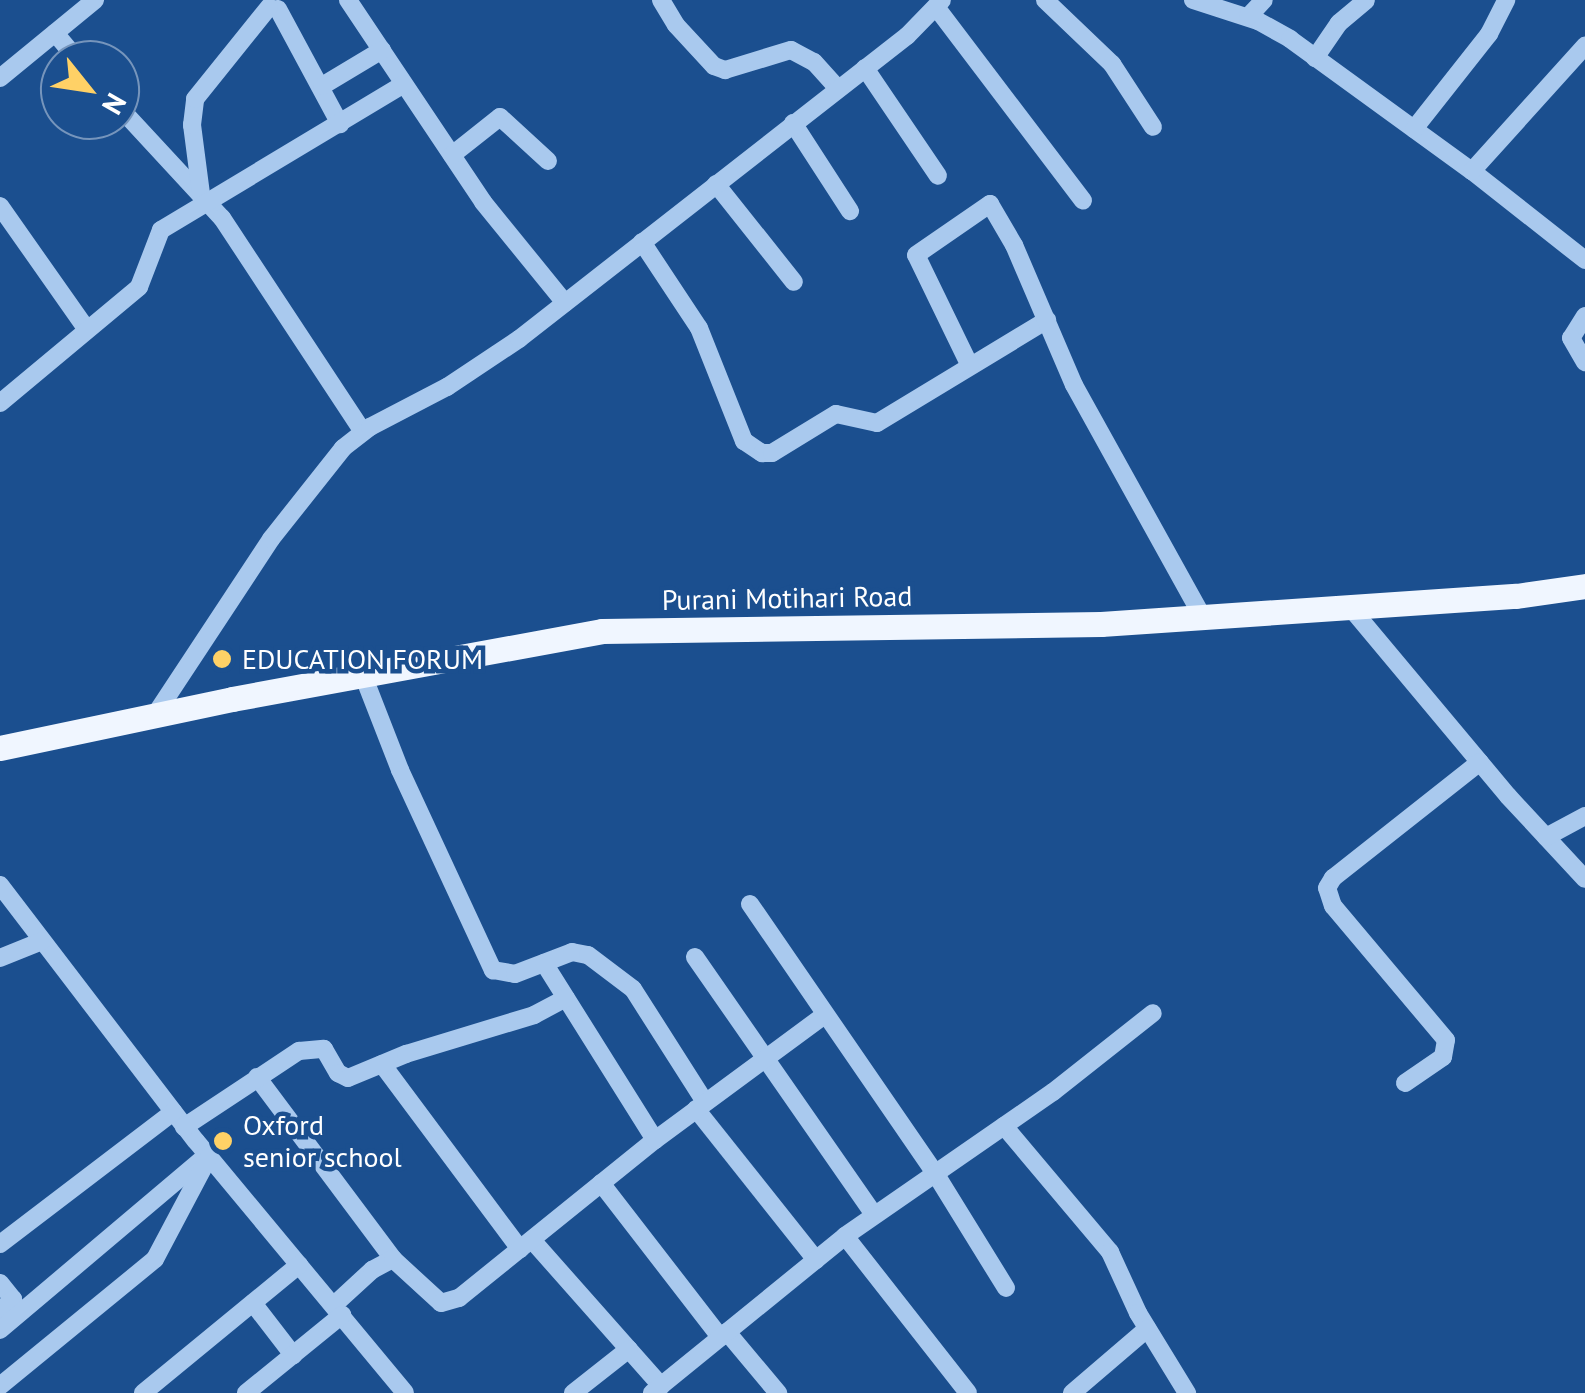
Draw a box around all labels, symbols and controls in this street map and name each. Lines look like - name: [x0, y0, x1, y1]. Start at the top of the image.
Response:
- north arrow: [40, 40, 140, 140]
- text: N: [94, 87, 135, 121]
- street label: Purani Motihari Road: [661, 579, 913, 617]
- place label: EDUCATION FORUM: [242, 642, 483, 676]
- marker: EDUCATION FORUM: [211, 648, 233, 670]
- place label: Oxford senior school: [243, 1108, 402, 1174]
- marker: Oxford senior school: [212, 1130, 234, 1152]

